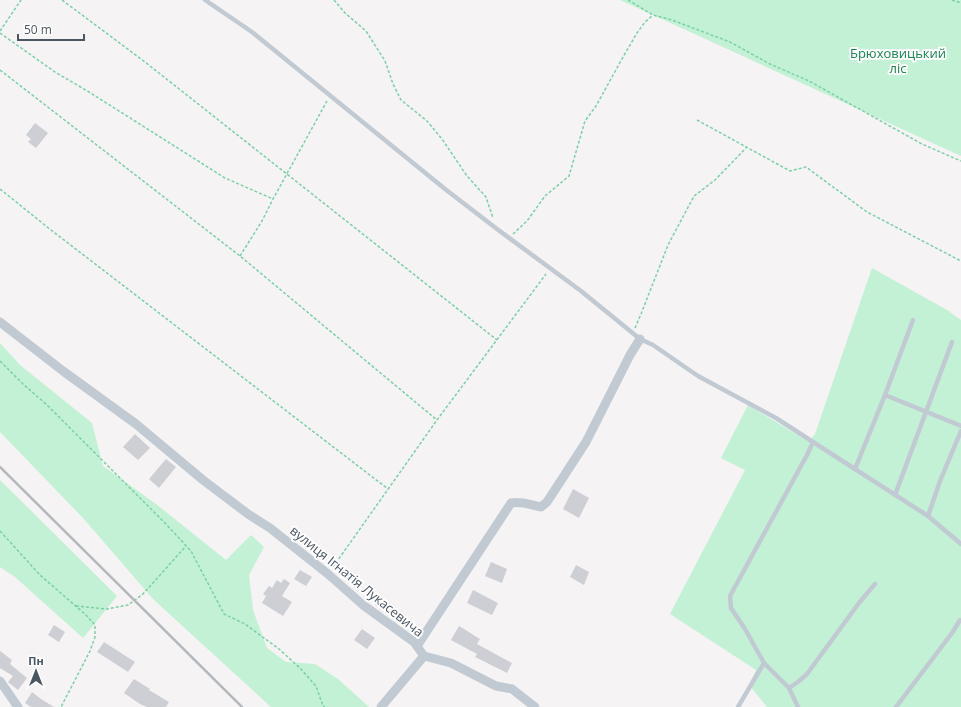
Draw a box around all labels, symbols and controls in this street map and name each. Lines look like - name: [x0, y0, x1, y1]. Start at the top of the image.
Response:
- scale bar: [18, 16, 84, 42]
- text: 50 m: [24, 21, 52, 38]
- park label: Брюховицький ліс: [850, 44, 946, 77]
- street label: вулиця Ігнатія Лукасевича: [286, 521, 428, 641]
- north arrow: [16, 651, 56, 691]
- text: Пн: [28, 653, 44, 668]

